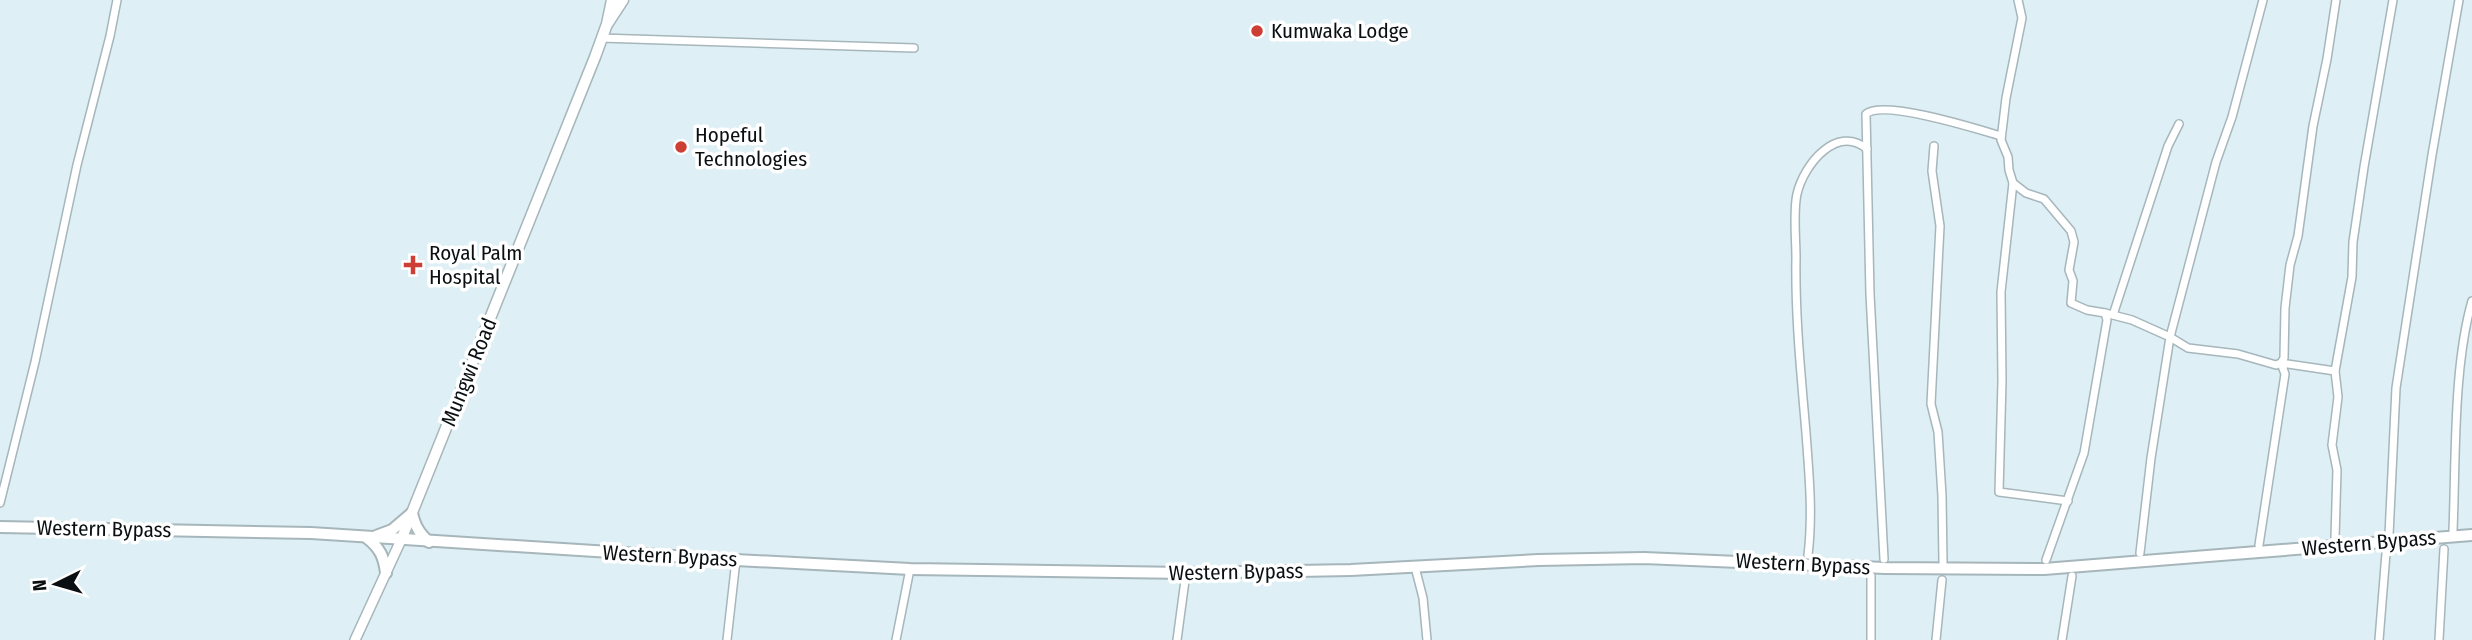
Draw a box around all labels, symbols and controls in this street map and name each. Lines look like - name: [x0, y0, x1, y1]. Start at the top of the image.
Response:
- place label: Kumwaka Lodge: [1271, 18, 1409, 44]
- marker: Kumwaka Lodge: [1249, 23, 1265, 39]
- place label: Hopeful Technologies: [695, 122, 807, 172]
- marker: Hopeful Technologies: [673, 139, 689, 155]
- place label: Royal Palm Hospital: [429, 240, 522, 290]
- marker: Royal Palm Hospital: [403, 255, 423, 275]
- street label: Mungwi Road: [436, 314, 502, 430]
- street label: Western Bypass: [36, 515, 172, 543]
- street label: Western Bypass: [2301, 524, 2437, 562]
- street label: Western Bypass: [602, 539, 738, 573]
- street label: Western Bypass: [1735, 547, 1871, 581]
- north arrow: [21, 549, 91, 619]
- street label: Western Bypass: [1168, 558, 1304, 586]
- text: N: [28, 579, 52, 592]

